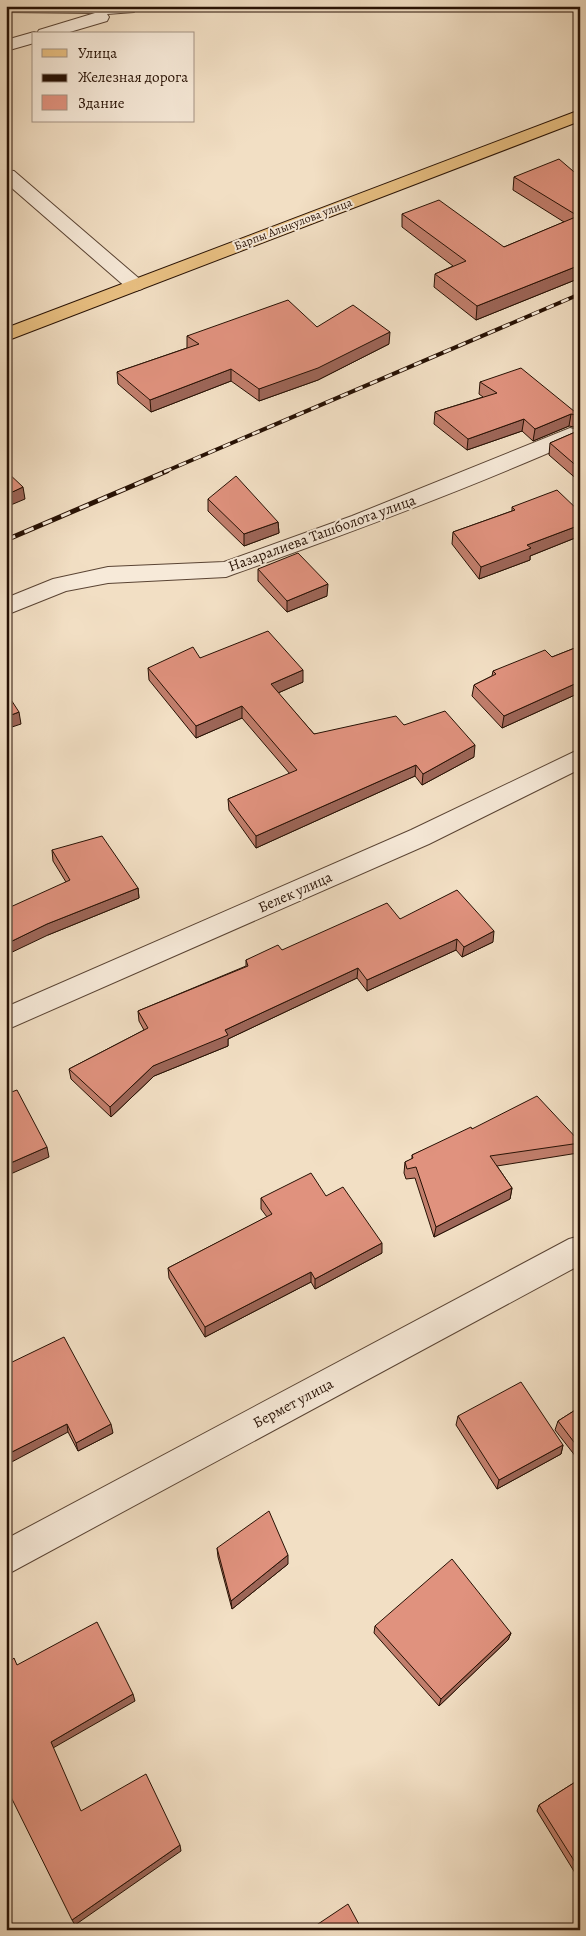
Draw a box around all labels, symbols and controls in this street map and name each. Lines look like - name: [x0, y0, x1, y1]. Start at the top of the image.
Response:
- legend: [32, 32, 195, 122]
- text: Улица: [78, 43, 117, 63]
- text: Железная дорога: [78, 67, 188, 87]
- text: Здание: [78, 93, 125, 113]
- street label: Барпы Алыкулова улица: [232, 194, 355, 254]
- street label: Назаралиева Ташболота улица: [225, 490, 419, 576]
- street label: Белек улица: [255, 867, 335, 917]
- street label: Бермет улица: [249, 1373, 337, 1433]

